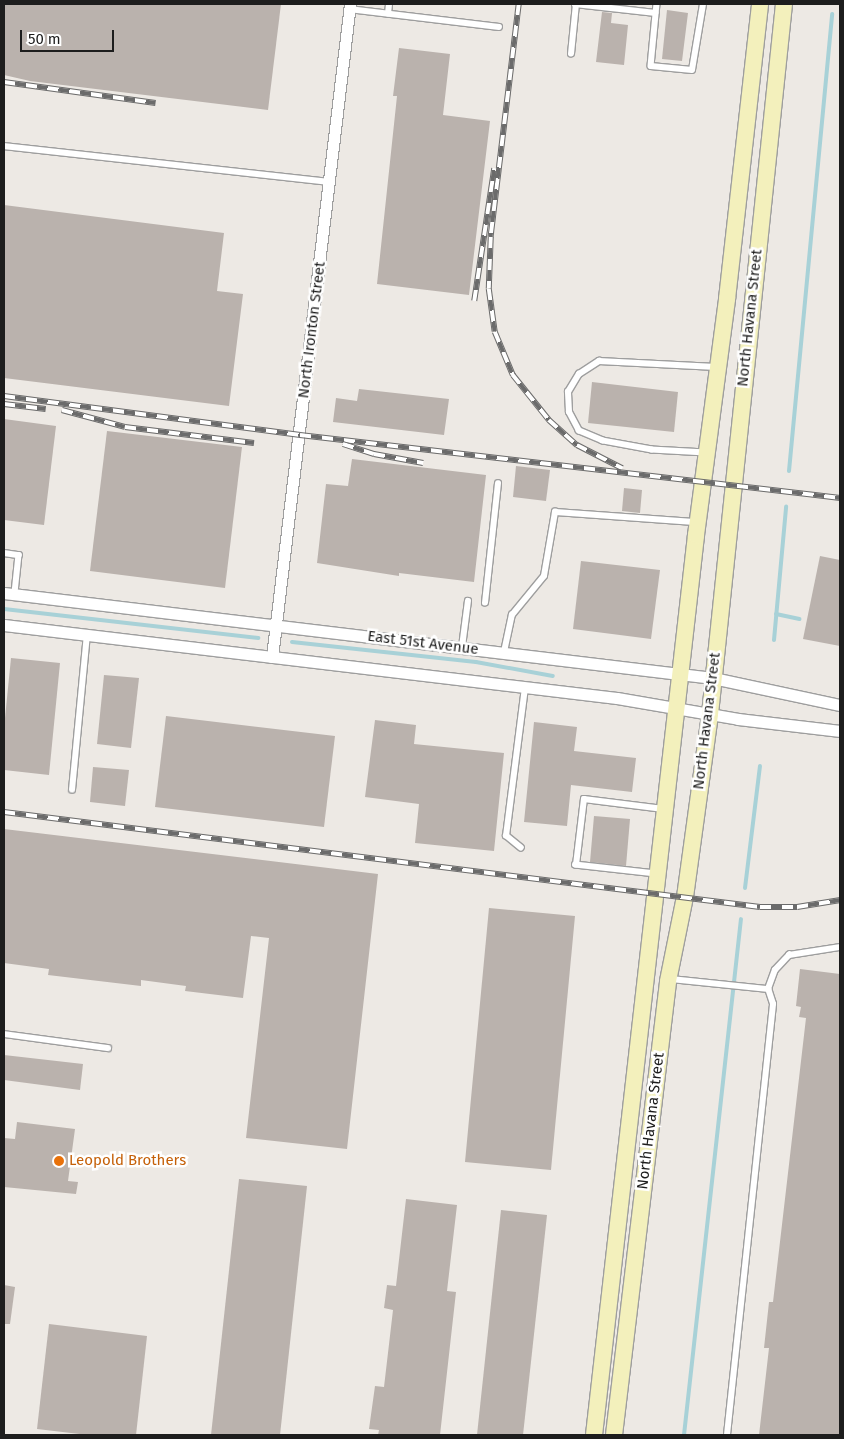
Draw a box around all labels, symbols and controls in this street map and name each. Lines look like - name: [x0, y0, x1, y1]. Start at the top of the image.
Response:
- scale bar: [22, 20, 116, 52]
- text: 50 m: [28, 30, 61, 48]
- street label: North Havana Street: [734, 248, 766, 388]
- street label: North Ironton Street: [295, 261, 329, 399]
- street label: East 51st Avenue: [366, 627, 480, 659]
- street label: North Havana Street: [690, 651, 724, 791]
- street label: North Havana Street: [634, 1051, 668, 1191]
- place label: Leopold Brothers: [69, 1152, 186, 1170]
- marker: Leopold Brothers: [53, 1155, 65, 1167]

